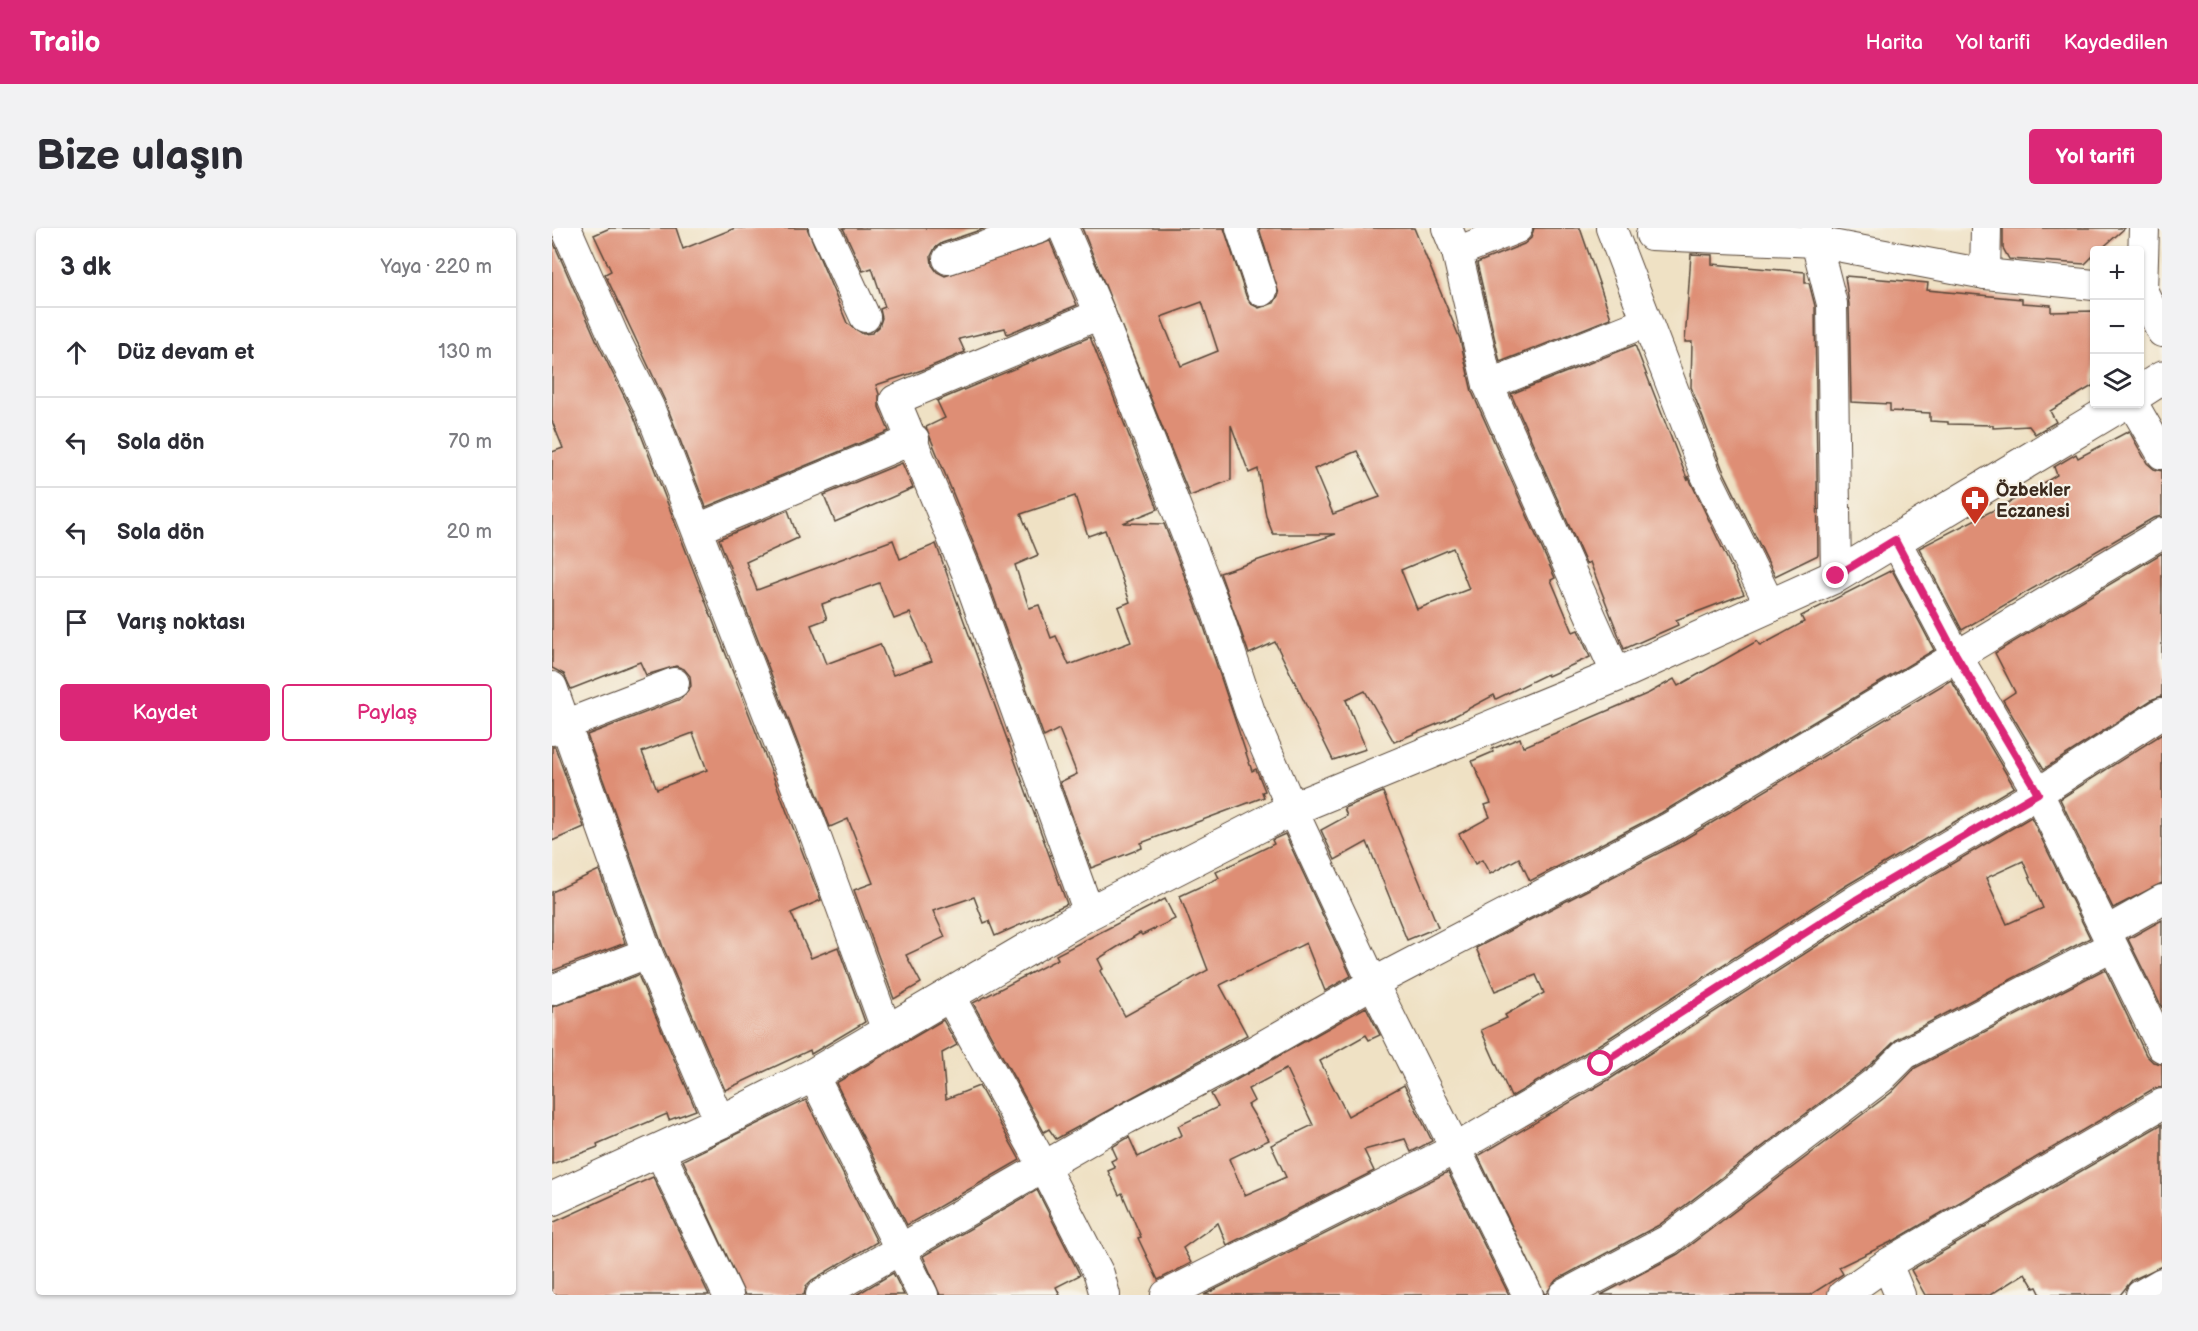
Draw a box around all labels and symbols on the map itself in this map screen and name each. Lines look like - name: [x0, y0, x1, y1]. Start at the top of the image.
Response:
- place label: Özbekler Eczanesi: [1996, 479, 2071, 522]
- pharmacy icon: Özbekler Eczanesi: [1959, 484, 1991, 526]
- route end: [1822, 562, 1848, 588]
- route start: [1587, 1050, 1613, 1076]

